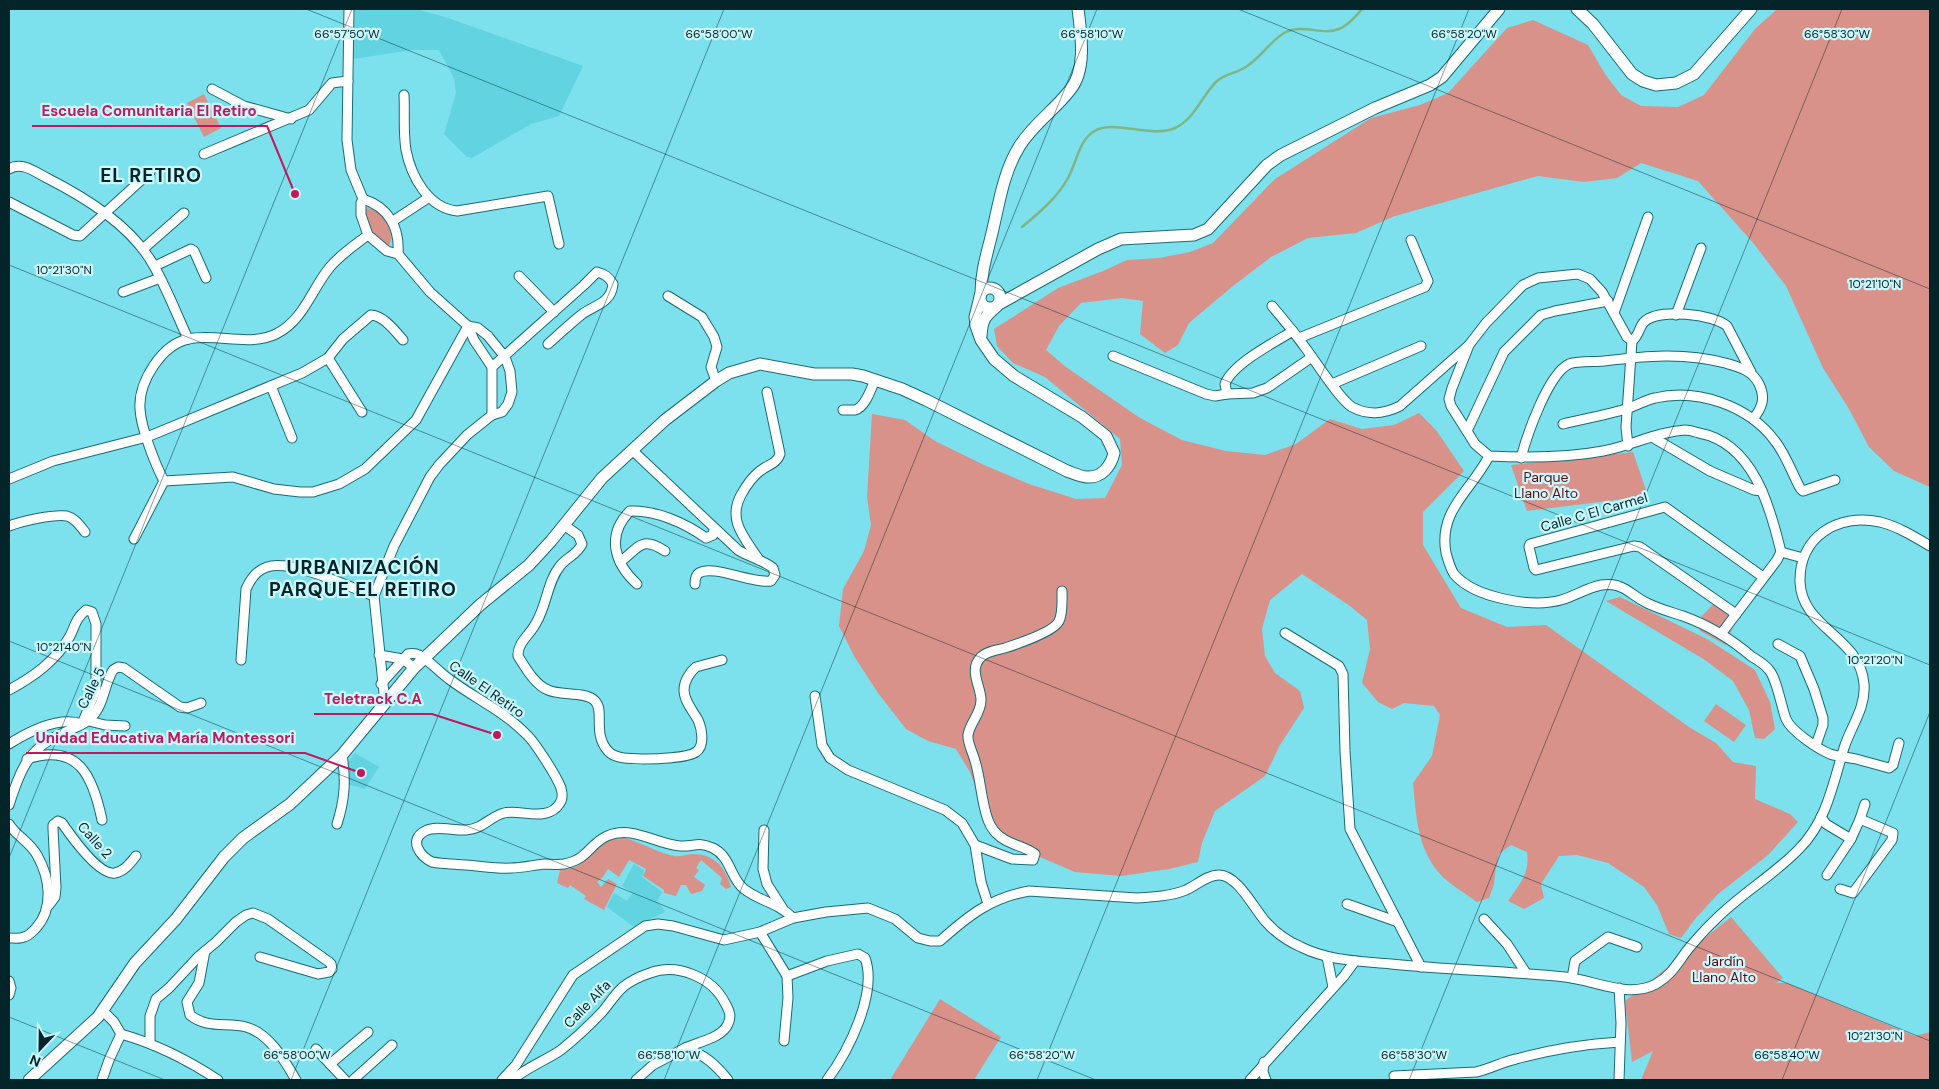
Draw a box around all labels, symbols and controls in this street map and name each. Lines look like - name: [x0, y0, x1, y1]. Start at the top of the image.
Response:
- text: 66°57'50"W: [314, 26, 380, 42]
- text: 66°58'00"W: [685, 26, 753, 42]
- text: 66°58'10"W: [1061, 26, 1124, 42]
- text: 66°58'20"W: [1431, 26, 1497, 42]
- text: 66°58'30"W: [1804, 26, 1870, 42]
- callout: Escuela Comunitaria El Retiro: [32, 96, 267, 126]
- text: Escuela Comunitaria El Retiro: [41, 101, 257, 121]
- district label: EL RETIRO: [100, 163, 202, 188]
- text: 10°21'30"N: [36, 262, 92, 278]
- text: 10°21'10"N: [1849, 276, 1901, 292]
- park label: Parque Llano Alto: [1514, 468, 1578, 502]
- street label: Calle C El Carmel: [1538, 488, 1650, 536]
- district label: URBANIZACIÓN PARQUE EL RETIRO: [269, 555, 457, 602]
- text: 10°21'40"N: [36, 639, 92, 655]
- text: 10°21'20"N: [1847, 652, 1903, 668]
- street label: Calle El Retiro: [446, 656, 528, 722]
- street label: Calle 5: [73, 664, 109, 712]
- callout: Teletrack C.A: [314, 684, 432, 714]
- text: Teletrack C.A: [324, 689, 422, 709]
- callout: Unidad Educativa María Montessori: [26, 723, 305, 753]
- text: Unidad Educativa María Montessori: [35, 728, 295, 748]
- street label: Calle 2: [74, 818, 116, 862]
- park label: Jardín Llano Alto: [1692, 952, 1756, 986]
- street label: Calle Alfa: [560, 976, 614, 1032]
- north arrow: [15, 1024, 65, 1074]
- text: 10°21'30"N: [1847, 1028, 1903, 1044]
- text: 66°58'00"W: [263, 1047, 331, 1063]
- text: 66°58'10"W: [638, 1047, 701, 1063]
- text: 66°58'20"W: [1009, 1047, 1075, 1063]
- text: 66°58'30"W: [1381, 1047, 1447, 1063]
- text: 66°58'40"W: [1754, 1047, 1820, 1063]
- text: N: [27, 1051, 43, 1071]

